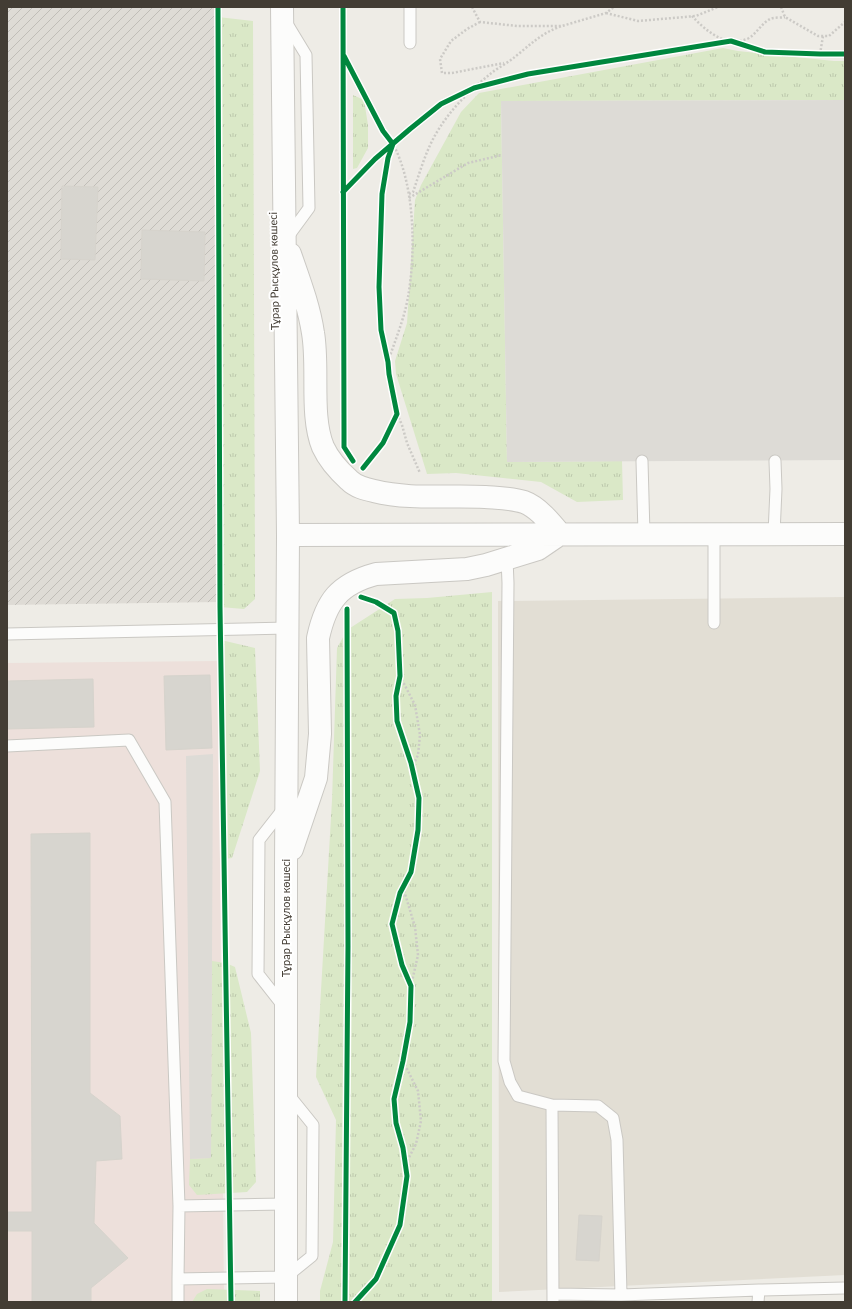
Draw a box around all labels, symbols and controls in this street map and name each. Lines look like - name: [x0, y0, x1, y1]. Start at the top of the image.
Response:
- street label: Тұрар Рысқұлов көшесі: [266, 211, 281, 330]
- street label: Тұрар Рысқұлов көшесі: [279, 858, 292, 977]

